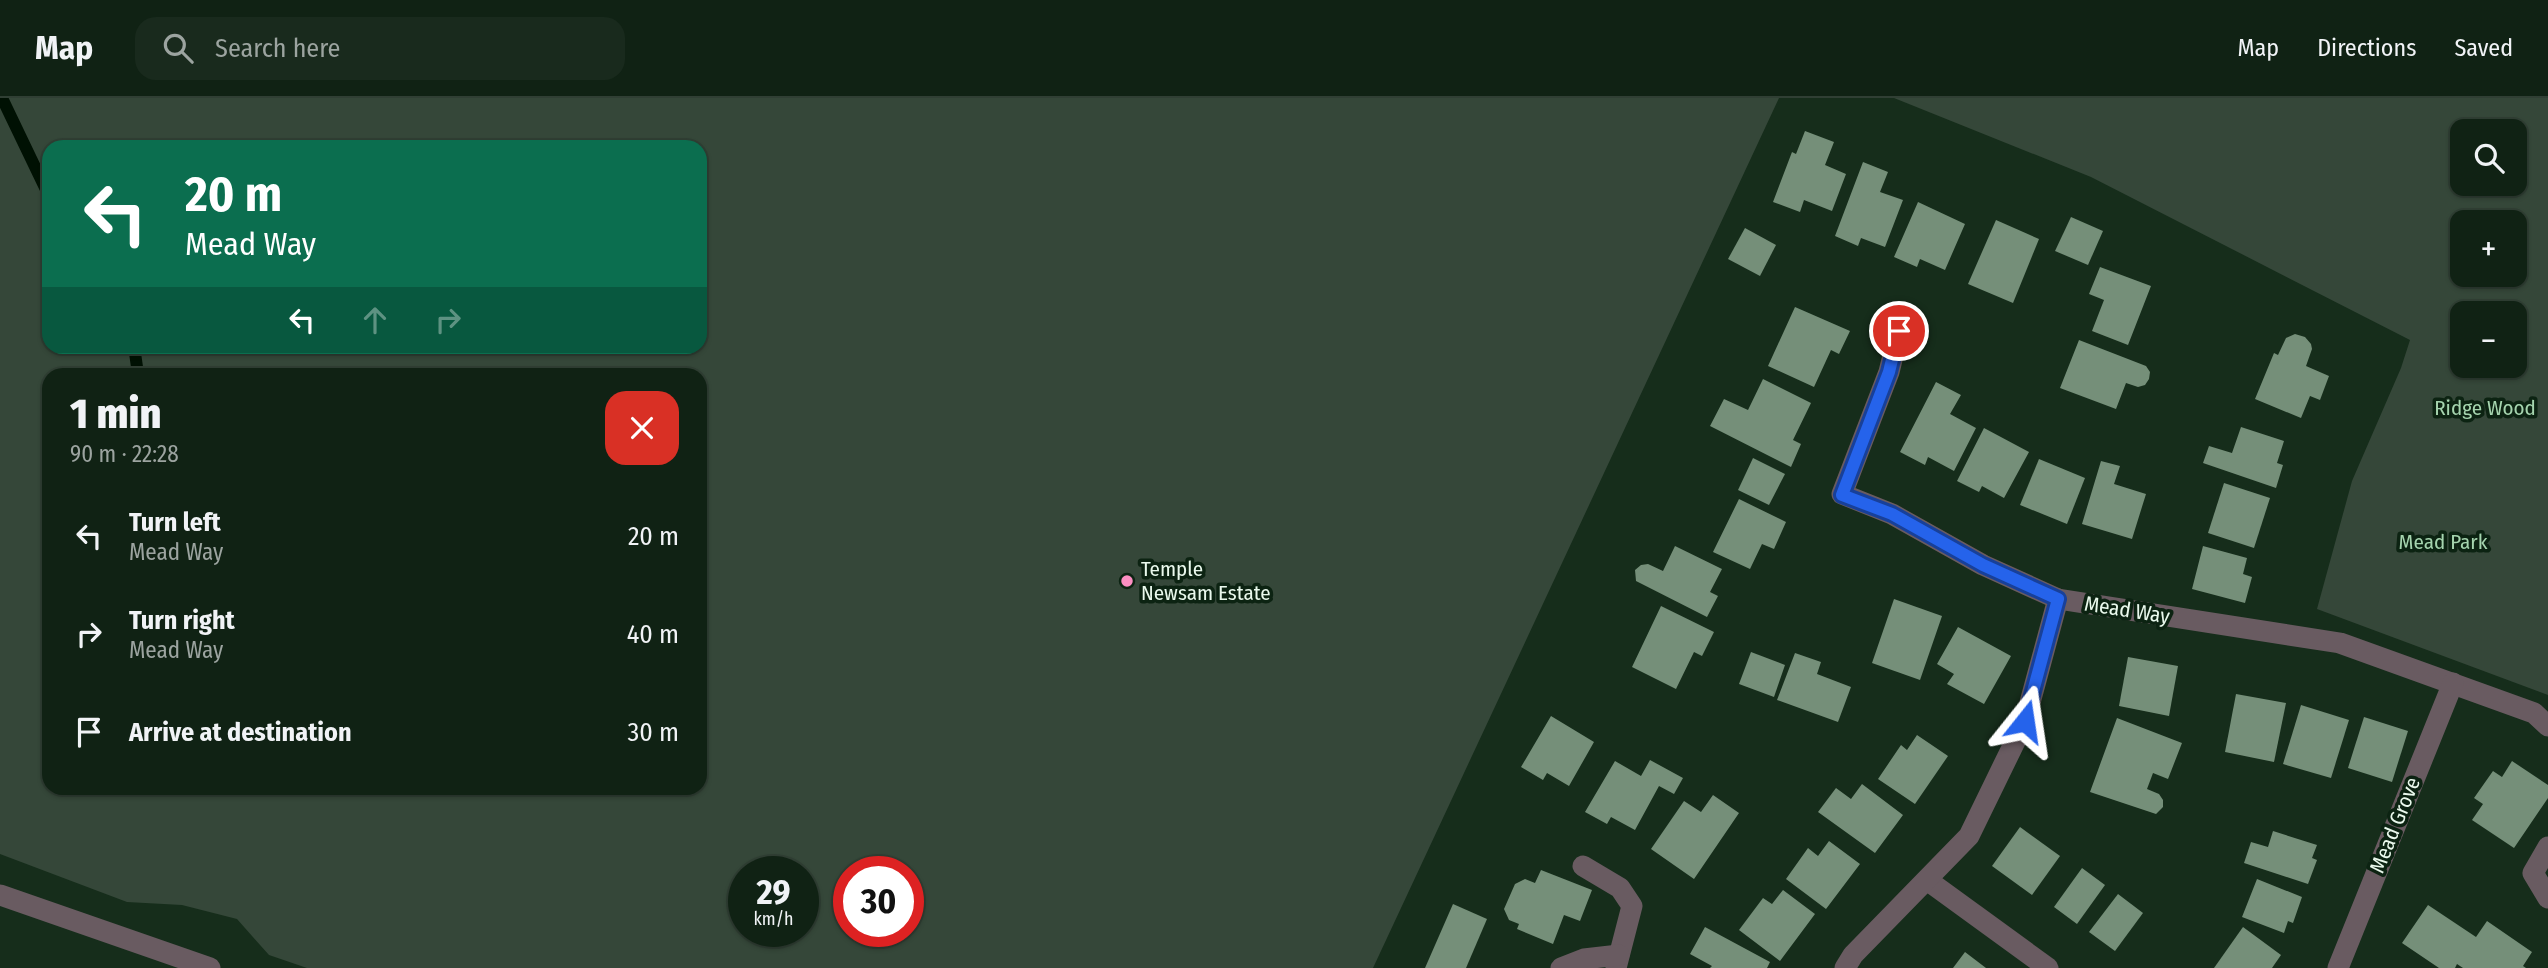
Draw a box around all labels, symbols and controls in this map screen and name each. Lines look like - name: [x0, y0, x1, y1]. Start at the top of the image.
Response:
- search box: [135, 17, 625, 80]
- text: Map: [35, 28, 93, 68]
- icon: search: [159, 29, 197, 67]
- text: Search here: [215, 33, 340, 64]
- text: Map: [2238, 34, 2279, 62]
- text: Directions: [2317, 34, 2416, 62]
- text: Saved: [2454, 34, 2513, 62]
- map controls: [2450, 119, 2527, 378]
- button: search: [2450, 119, 2527, 196]
- text: 20 m: [185, 165, 282, 224]
- icon: left: [70, 168, 161, 259]
- button: +: [2450, 210, 2527, 287]
- text: Mead Way: [185, 225, 316, 263]
- icon: left: [283, 301, 321, 339]
- icon: ahead: [356, 301, 394, 339]
- icon: right: [429, 301, 467, 339]
- pin: [1869, 301, 1929, 361]
- button: −: [2450, 301, 2527, 378]
- icon: arrive: [1880, 312, 1918, 350]
- text: 1 min: [70, 389, 161, 439]
- button: close: [605, 391, 679, 465]
- park label: Ridge Wood: [2434, 395, 2536, 421]
- text: 90 m · 22:28: [70, 440, 179, 468]
- text: Turn left: [129, 507, 221, 538]
- icon: left: [70, 517, 108, 555]
- text: 20 m: [628, 521, 679, 552]
- park label: Mead Park: [2399, 529, 2488, 555]
- text: Mead Way: [129, 538, 223, 566]
- place label: Temple Newsam Estate: [1141, 556, 1271, 606]
- marker: Temple Newsam Estate: [1119, 573, 1135, 589]
- street label: Mead Way: [2082, 590, 2172, 630]
- text: Turn right: [129, 605, 235, 636]
- icon: right: [70, 615, 108, 653]
- text: 40 m: [627, 619, 679, 650]
- text: Mead Way: [129, 636, 223, 664]
- position arrow: [1988, 684, 2062, 758]
- icon: arrive: [70, 713, 108, 751]
- text: Arrive at destination: [129, 717, 352, 748]
- text: 30 m: [628, 717, 679, 748]
- street label: Mead Grove: [2364, 773, 2426, 877]
- speed limit sign: 30: [833, 856, 924, 947]
- text: 29: [756, 871, 791, 913]
- text: km/h: [753, 908, 794, 930]

